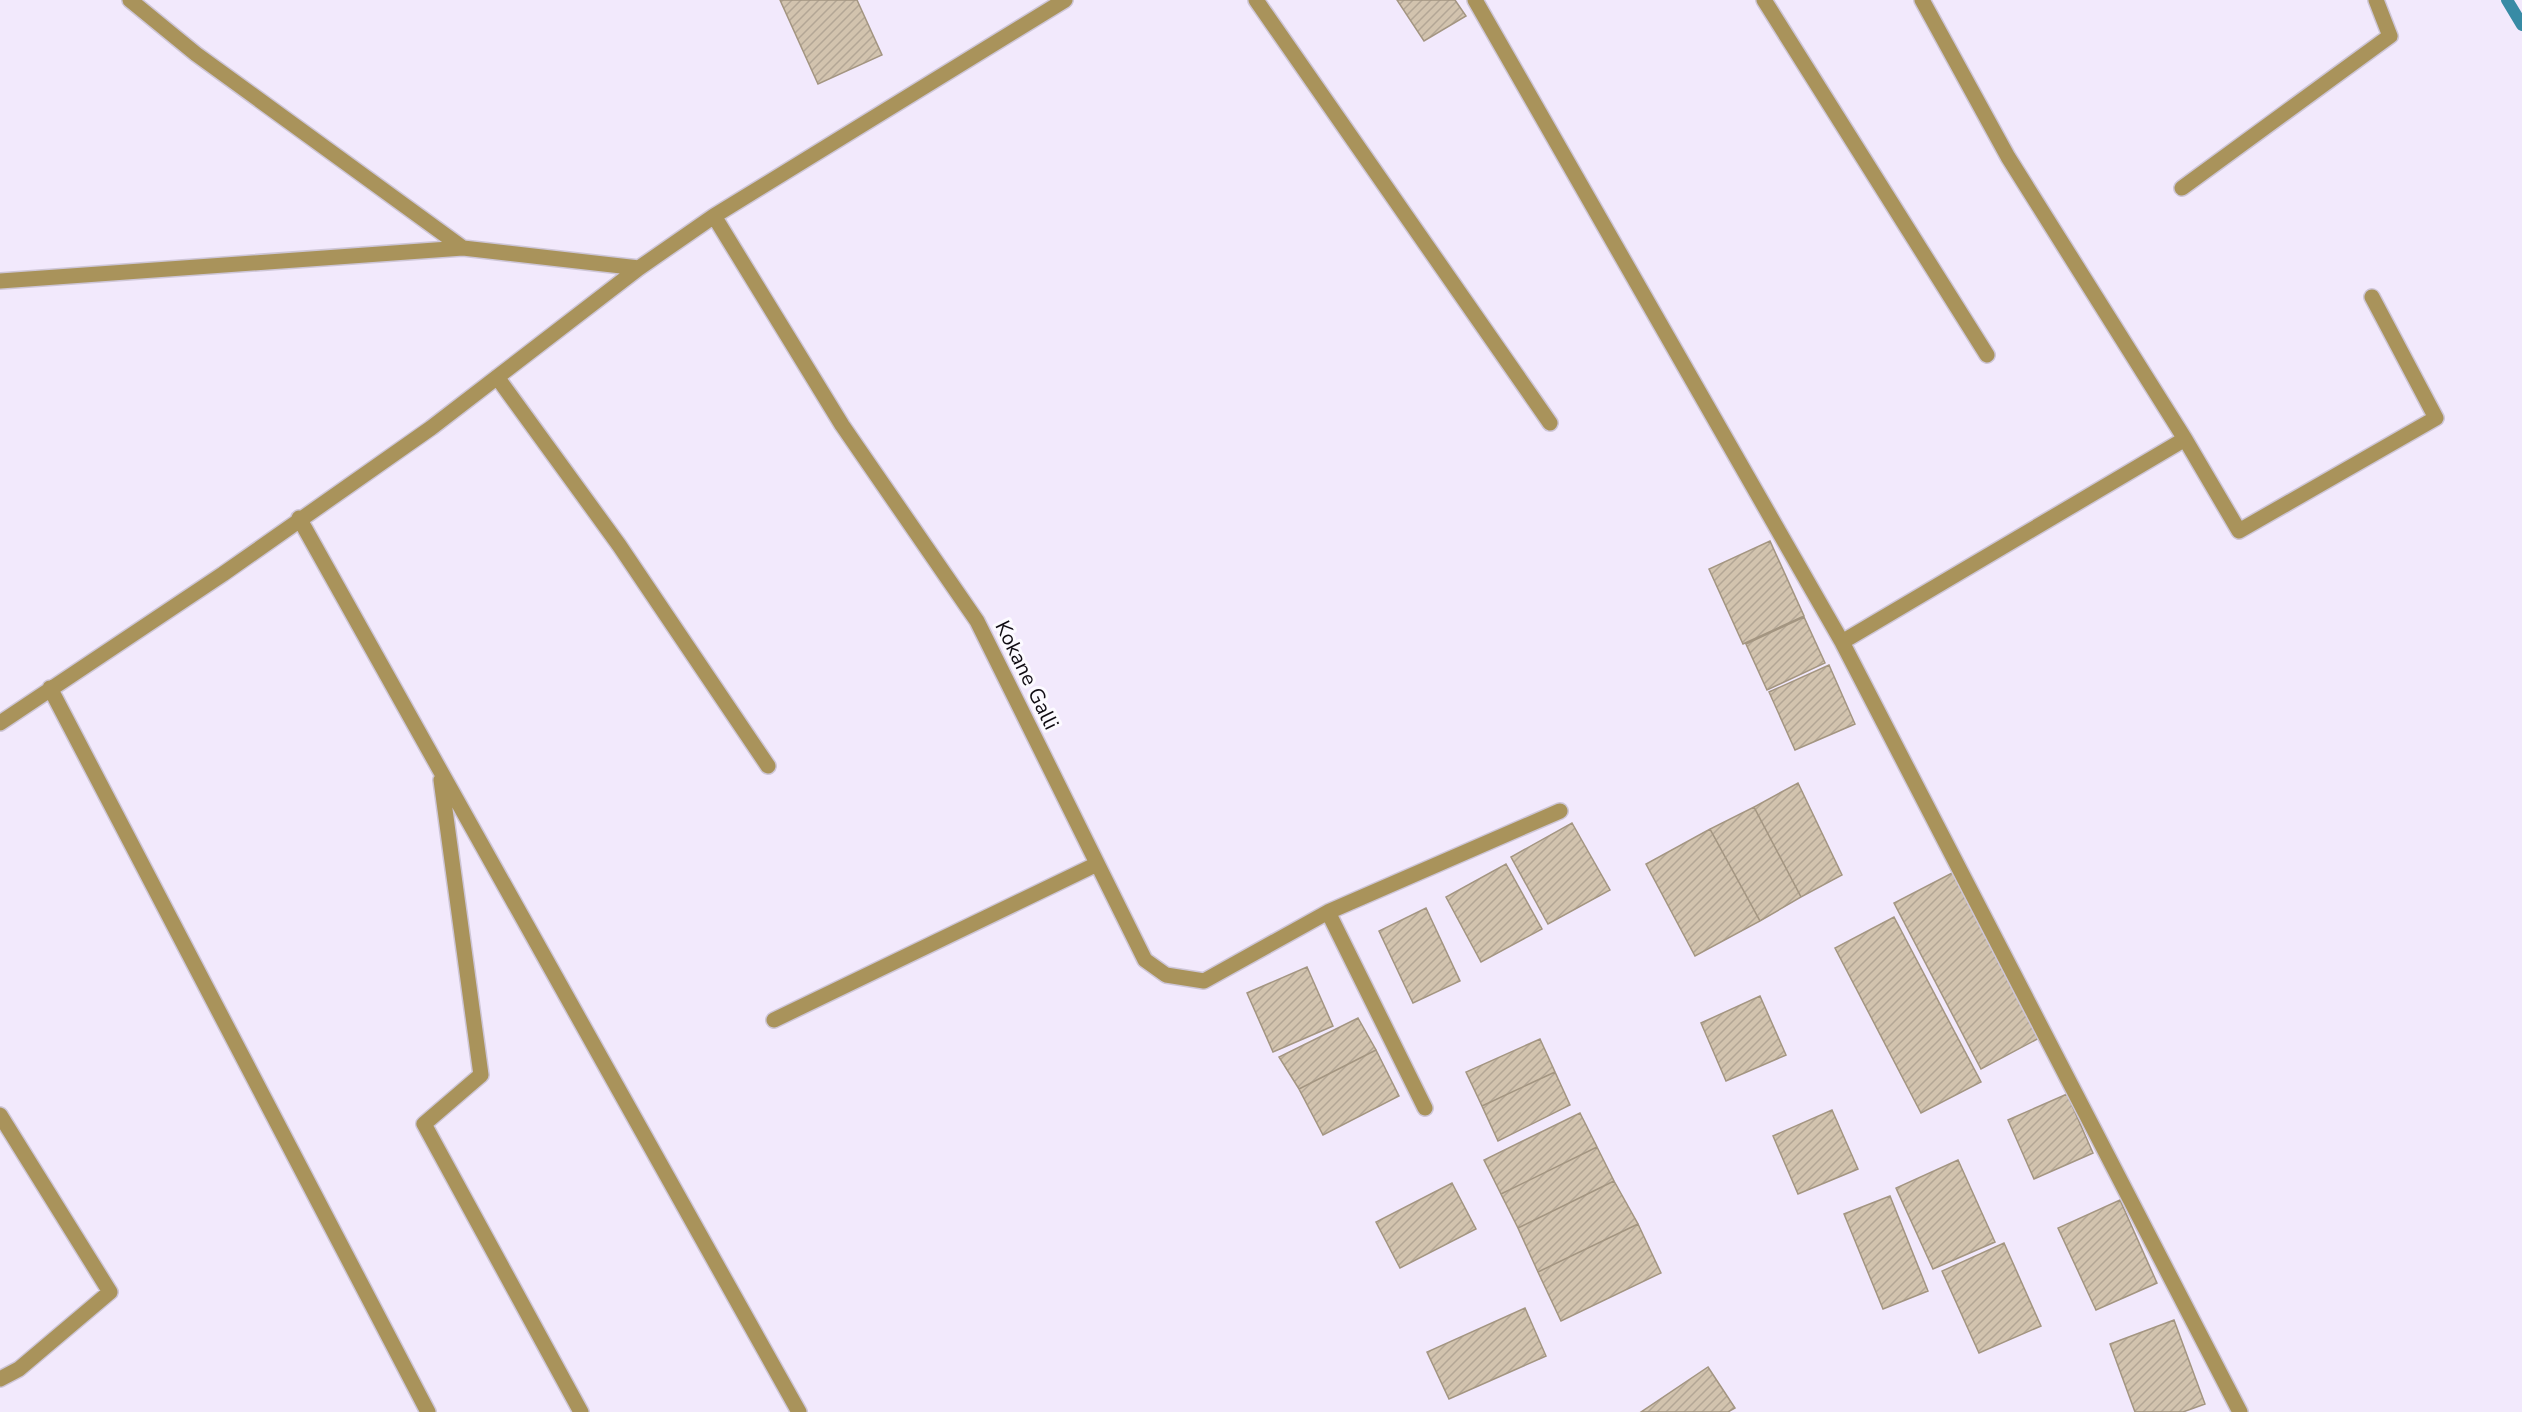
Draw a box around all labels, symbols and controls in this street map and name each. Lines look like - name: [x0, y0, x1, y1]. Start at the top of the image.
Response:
- street label: Kokane Galli: [988, 616, 1066, 734]

